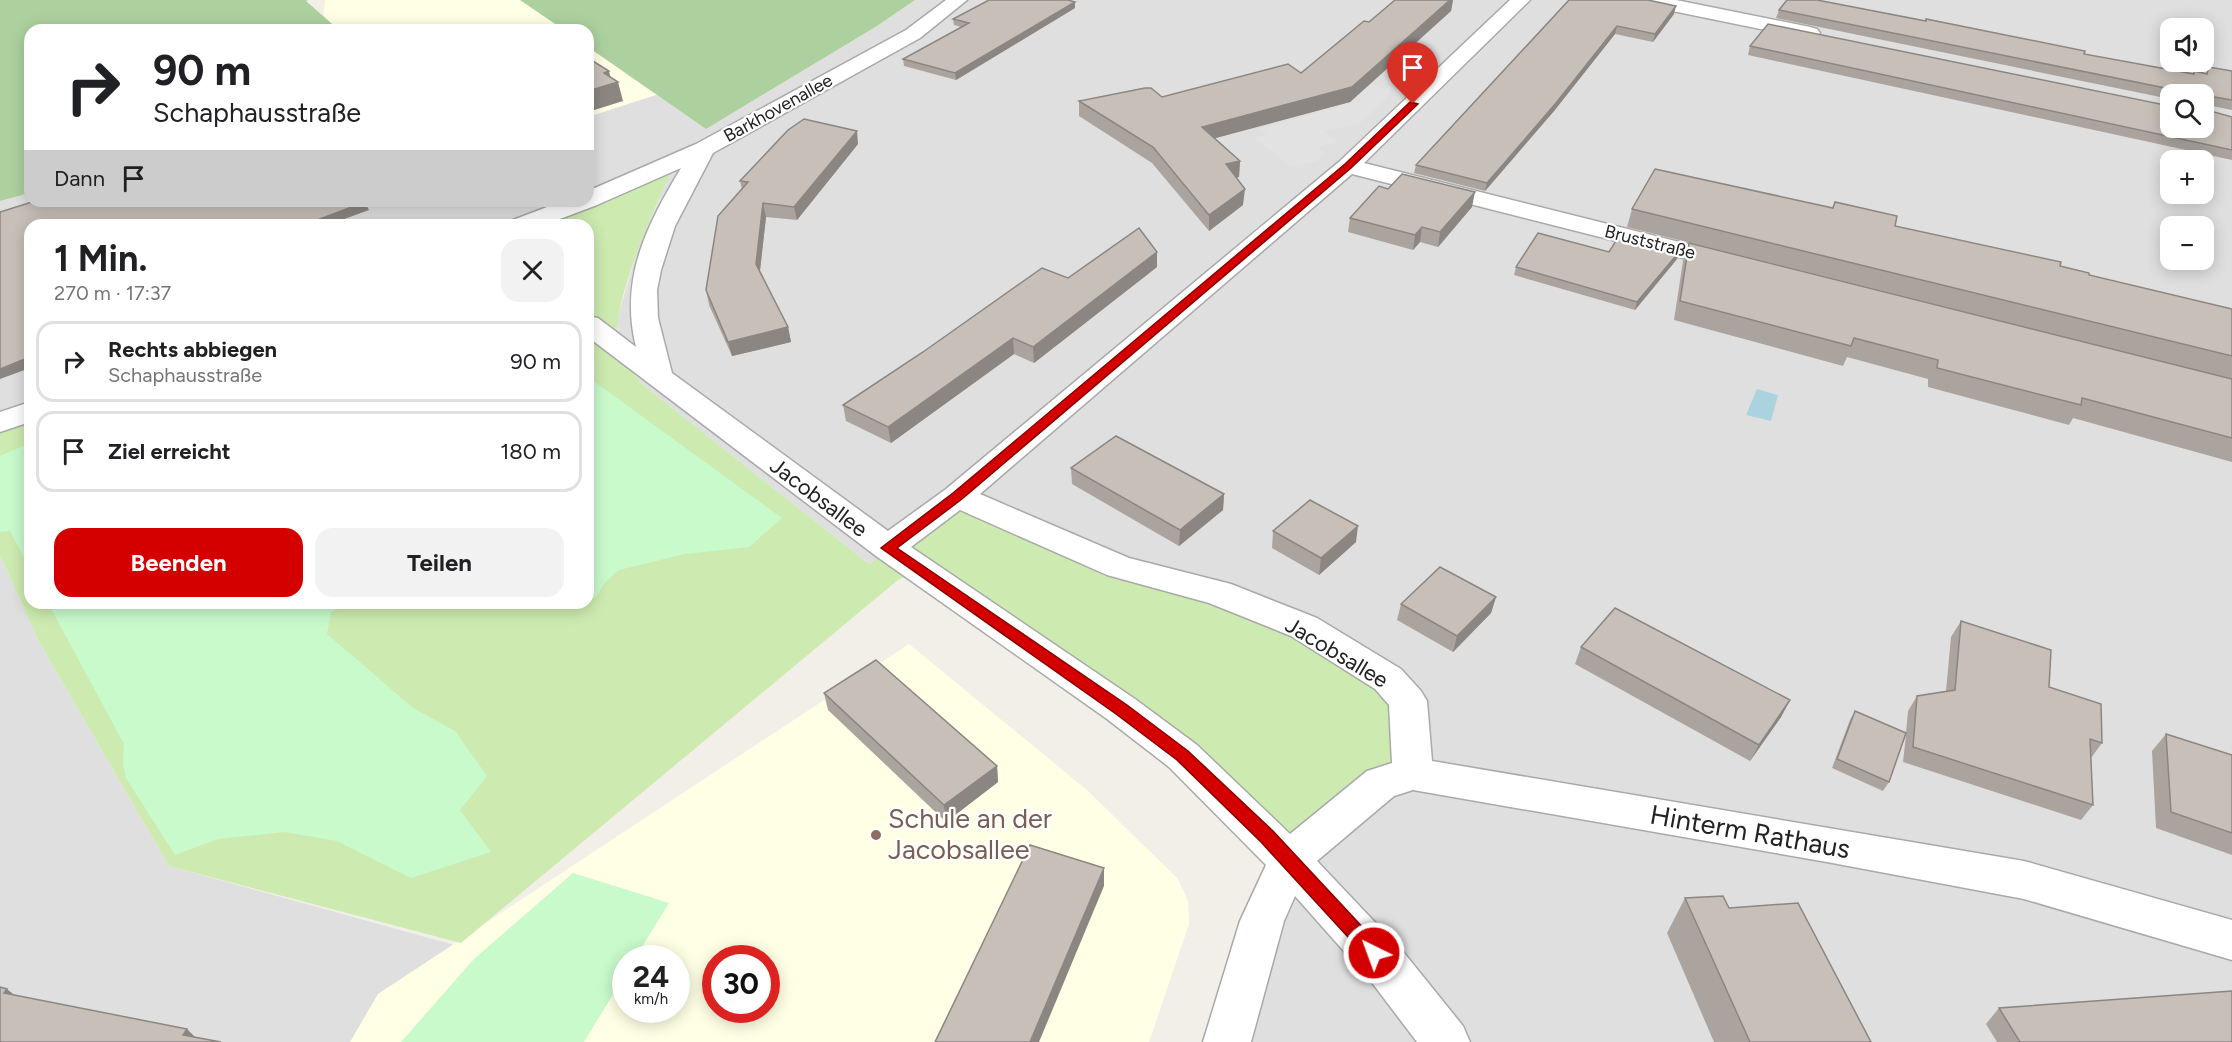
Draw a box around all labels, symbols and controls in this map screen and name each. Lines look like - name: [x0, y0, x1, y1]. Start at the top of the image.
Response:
- map controls: [2160, 18, 2214, 270]
- button: sound: [2160, 18, 2214, 72]
- pin: [1387, 42, 1438, 104]
- text: 90 m: [153, 45, 251, 96]
- icon: right: [54, 48, 132, 126]
- icon: arrive: [1396, 51, 1429, 84]
- street label: Barkhovenallee: [720, 69, 836, 147]
- button: search: [2160, 84, 2214, 138]
- text: Schaphausstraße: [153, 96, 361, 129]
- button: +: [2160, 150, 2214, 204]
- icon: arrive: [117, 162, 150, 195]
- text: Dann: [54, 165, 105, 192]
- button: −: [2160, 216, 2214, 270]
- street label: Bruststraße: [1602, 220, 1698, 264]
- text: 1 Min.: [54, 237, 147, 280]
- button: close: [501, 239, 564, 302]
- text: 270 m · 17:37: [54, 281, 171, 305]
- text: Rechts abbiegen: [108, 336, 277, 363]
- icon: right: [57, 345, 90, 378]
- text: 90 m: [510, 348, 561, 375]
- text: Schaphausstraße: [108, 363, 262, 387]
- icon: arrive: [57, 435, 90, 468]
- text: Ziel erreicht: [108, 438, 231, 465]
- text: 180 m: [500, 438, 561, 465]
- street label: Jacobsallee: [765, 452, 873, 543]
- button: Beenden: [54, 528, 303, 597]
- button: Teilen: [315, 528, 564, 597]
- street label: Jacobsallee: [1280, 611, 1393, 694]
- street label: Hinterm Rathaus: [1647, 798, 1853, 865]
- place label: Schule an der Jacobsallee: [888, 802, 1052, 866]
- marker: Schule an der Jacobsallee: [869, 828, 883, 842]
- position arrow: [1342, 921, 1406, 985]
- speed limit sign: 30: [702, 945, 780, 1023]
- text: 24: [633, 958, 669, 995]
- text: km/h: [634, 990, 668, 1008]

